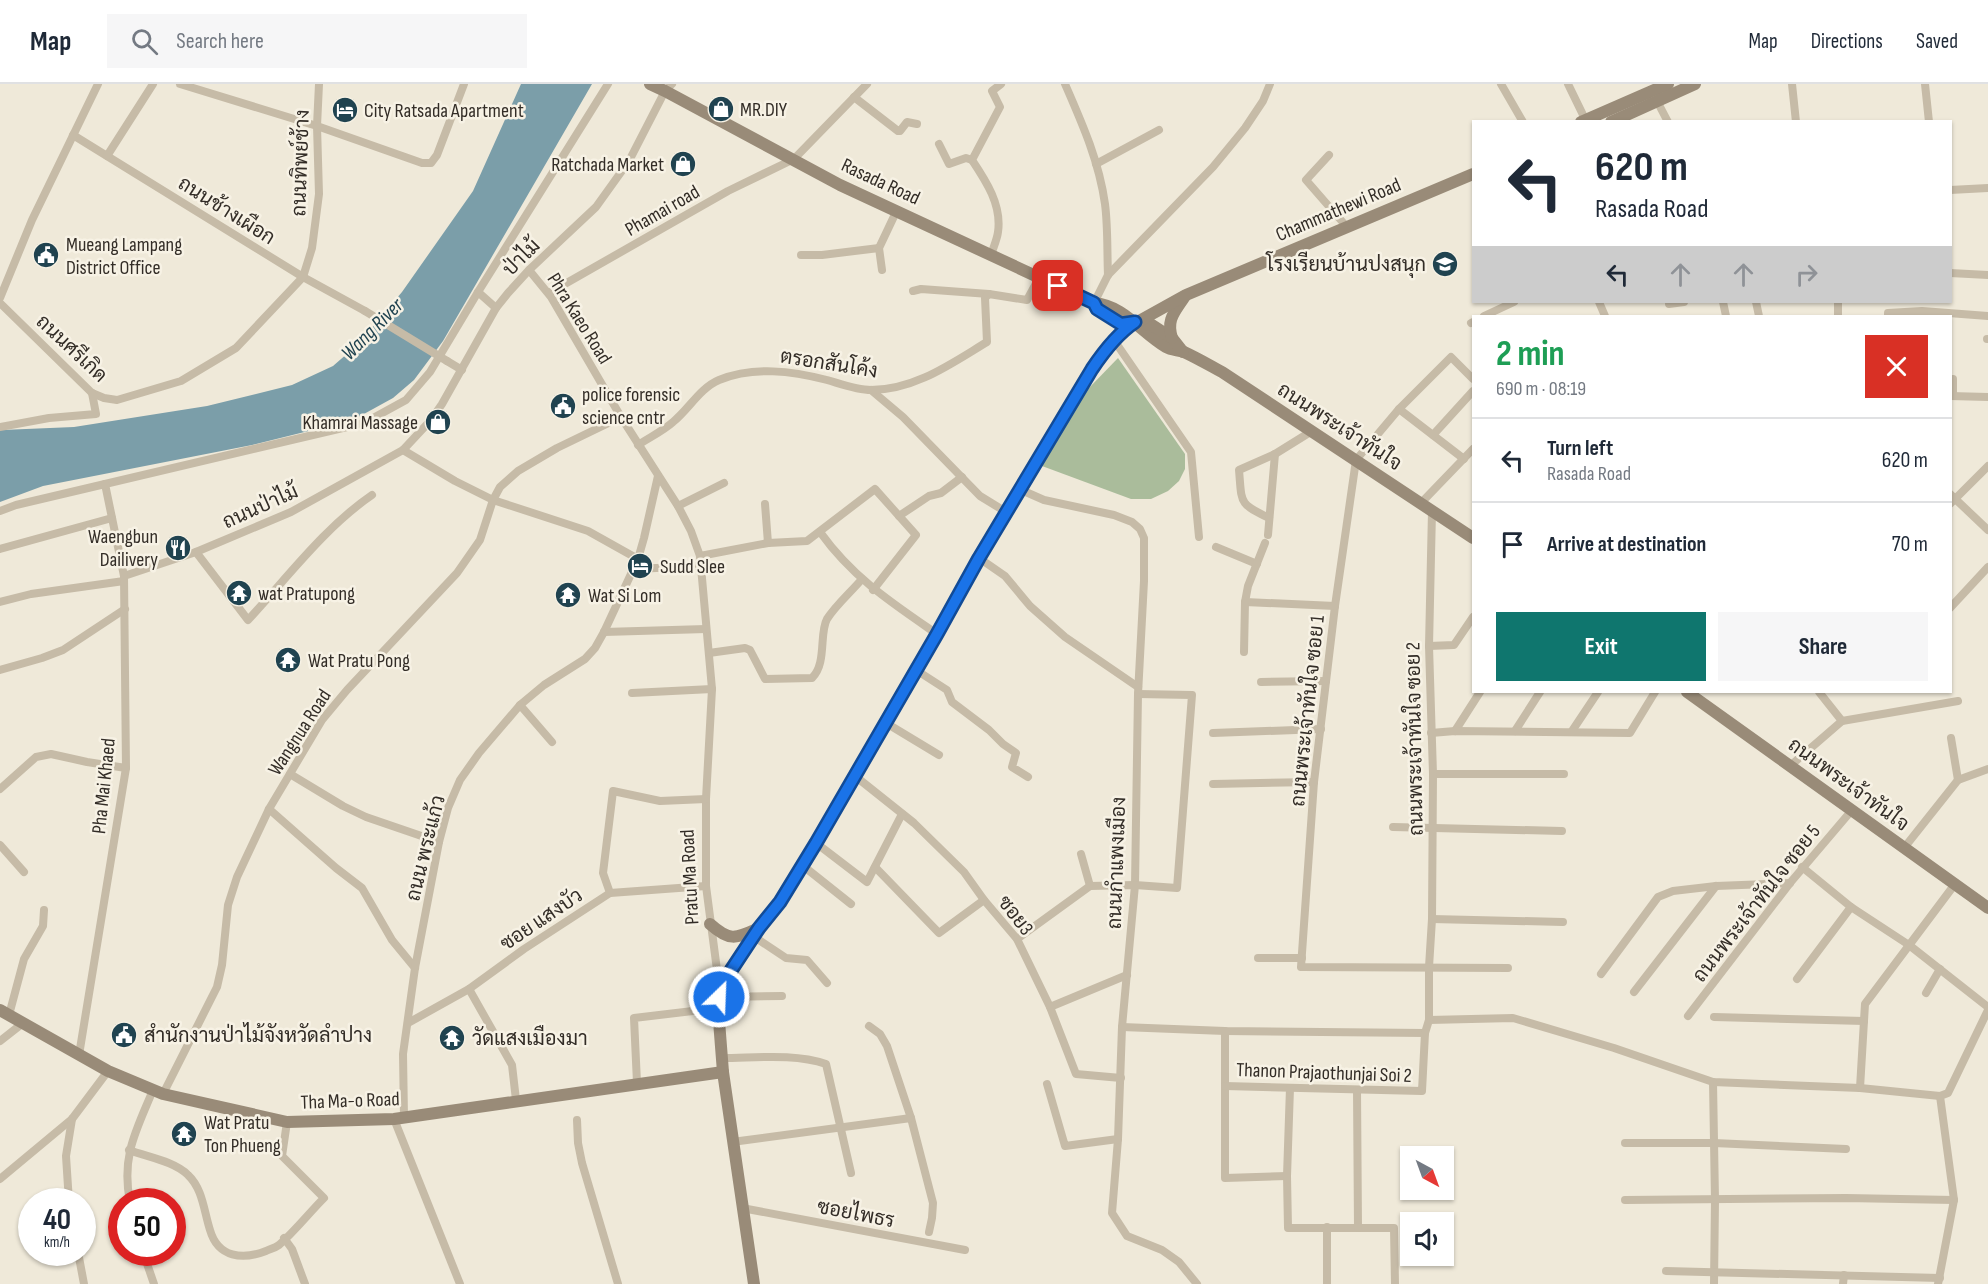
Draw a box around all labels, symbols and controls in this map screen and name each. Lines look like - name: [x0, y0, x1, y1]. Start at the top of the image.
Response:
- search box: [107, 14, 527, 68]
- text: Map: [30, 25, 71, 58]
- icon: search: [128, 25, 161, 58]
- text: Search here: [176, 28, 264, 55]
- text: Map: [1748, 29, 1778, 54]
- text: Directions: [1811, 29, 1883, 54]
- text: Saved: [1916, 29, 1958, 54]
- shop icon: MR.DIY: [706, 94, 736, 124]
- hotel icon: City Ratsada Apartment: [330, 95, 360, 125]
- place label: MR.DIY: [740, 98, 788, 122]
- place label: City Ratsada Apartment: [364, 99, 524, 123]
- street label: ถนนทิพย์ช้าง: [284, 109, 315, 217]
- text: 620 m: [1595, 142, 1688, 193]
- icon: left: [1496, 144, 1574, 222]
- shop icon: Ratchada Market: [668, 149, 698, 179]
- place label: Ratchada Market: [551, 153, 664, 177]
- street label: Rasada Road: [837, 153, 924, 211]
- street label: ถนนช้างเผือก: [174, 169, 281, 250]
- street label: Chammathewi Road: [1272, 173, 1404, 247]
- street label: Phamai road: [621, 180, 704, 242]
- text: Rasada Road: [1595, 193, 1708, 225]
- street label: ป่าไม้: [497, 232, 546, 281]
- place label: Mueang Lampang District Office: [66, 233, 182, 280]
- public building icon: Mueang Lampang District Office: [31, 240, 61, 270]
- school or university icon: โรงเรียนบ้านปงสนุก: [1430, 249, 1460, 279]
- place label: โรงเรียนบ้านปงสนุก: [1265, 251, 1426, 278]
- icon: left: [1601, 258, 1634, 291]
- icon: ahead: [1664, 258, 1697, 291]
- icon: ahead: [1727, 258, 1760, 291]
- icon: right: [1790, 258, 1823, 291]
- pin: [1032, 260, 1083, 311]
- street label: Phra Kaeo Road: [542, 269, 617, 368]
- icon: arrive: [1041, 269, 1074, 302]
- water label: Wang River: [336, 292, 409, 366]
- street label: ถนนศรีเกิด: [31, 308, 113, 388]
- text: 2 min: [1496, 333, 1565, 376]
- button: close: [1865, 335, 1928, 398]
- street label: ตรอกสันโค้ง: [779, 342, 879, 384]
- street label: ถนนพระเจ้าทันใจ: [1273, 376, 1407, 476]
- text: 690 m · 08:19: [1496, 377, 1586, 401]
- place label: police forensic science cntr: [582, 383, 680, 430]
- public building icon: police forensic science cntr: [548, 391, 578, 421]
- shop icon: Khamrai Massage: [423, 407, 453, 437]
- place label: Khamrai Massage: [303, 411, 418, 435]
- text: Turn left: [1547, 435, 1613, 462]
- icon: left: [1496, 444, 1529, 477]
- text: 620 m: [1882, 447, 1928, 474]
- text: Rasada Road: [1547, 462, 1631, 486]
- street label: ถนนป่าไม้: [218, 477, 303, 534]
- place label: Waengbun Dailivery: [88, 525, 158, 572]
- icon: arrive: [1496, 528, 1529, 561]
- text: Arrive at destination: [1547, 531, 1706, 558]
- text: 70 m: [1892, 531, 1928, 558]
- restaurant icon: Waengbun Dailivery: [163, 533, 193, 563]
- hotel icon: Sudd Slee: [625, 551, 655, 581]
- place label: Sudd Slee: [660, 555, 725, 579]
- temple icon: wat Pratupong: [224, 578, 254, 608]
- temple icon: Wat Si Lom: [553, 580, 583, 610]
- place label: wat Pratupong: [258, 582, 355, 606]
- place label: Wat Si Lom: [588, 584, 661, 608]
- button: Exit: [1496, 612, 1706, 681]
- button: Share: [1718, 612, 1928, 681]
- street label: ถนนพระเจ้าทันใจ ซอย 1: [1284, 614, 1330, 808]
- street label: ถนนพระเจ้าทันใจ ซอย 2: [1399, 642, 1429, 836]
- temple icon: Wat Pratu Pong: [273, 645, 303, 675]
- place label: Wat Pratu Pong: [308, 649, 410, 673]
- street label: Wangnua Road: [263, 685, 337, 780]
- street label: ถนนพระเจ้าทันใจ: [1783, 731, 1915, 837]
- street label: Pha Mai Khaed: [87, 737, 121, 835]
- street label: ถนน พระแก้ว: [400, 793, 451, 904]
- street label: ถนนกำแพงเมือง: [1100, 796, 1131, 930]
- street label: ถนนพระเจ้าทันใจ ซอย 5: [1686, 819, 1826, 987]
- street label: Pratu Ma Road: [676, 829, 704, 925]
- street label: ซอย แสงบัว: [495, 883, 587, 956]
- street label: ซอย3: [992, 891, 1038, 940]
- position arrow: [687, 965, 751, 1029]
- public building icon: สำนักงานป่าไม้จังหวัดลำปาง: [109, 1020, 139, 1050]
- place label: สำนักงานป่าไม้จังหวัดลำปาง: [144, 1022, 372, 1048]
- temple icon: วัดแสงเมืองมา: [437, 1023, 467, 1053]
- place label: วัดแสงเมืองมา: [472, 1024, 588, 1051]
- street label: Thanon Prajaothunjai Soi 2: [1236, 1058, 1412, 1088]
- street label: Tha Ma-o Road: [300, 1087, 400, 1115]
- place label: Wat Pratu Ton Phueng: [204, 1111, 281, 1158]
- temple icon: Wat Pratu Ton Phueng: [169, 1119, 199, 1149]
- north arrow: [1400, 1146, 1454, 1200]
- map controls: [1400, 1146, 1454, 1266]
- speed limit sign: 50: [108, 1188, 186, 1266]
- street label: ซอยไพธร: [815, 1193, 897, 1233]
- text: 40: [43, 1202, 71, 1238]
- button: sound: [1400, 1212, 1454, 1266]
- text: km/h: [44, 1233, 70, 1252]

